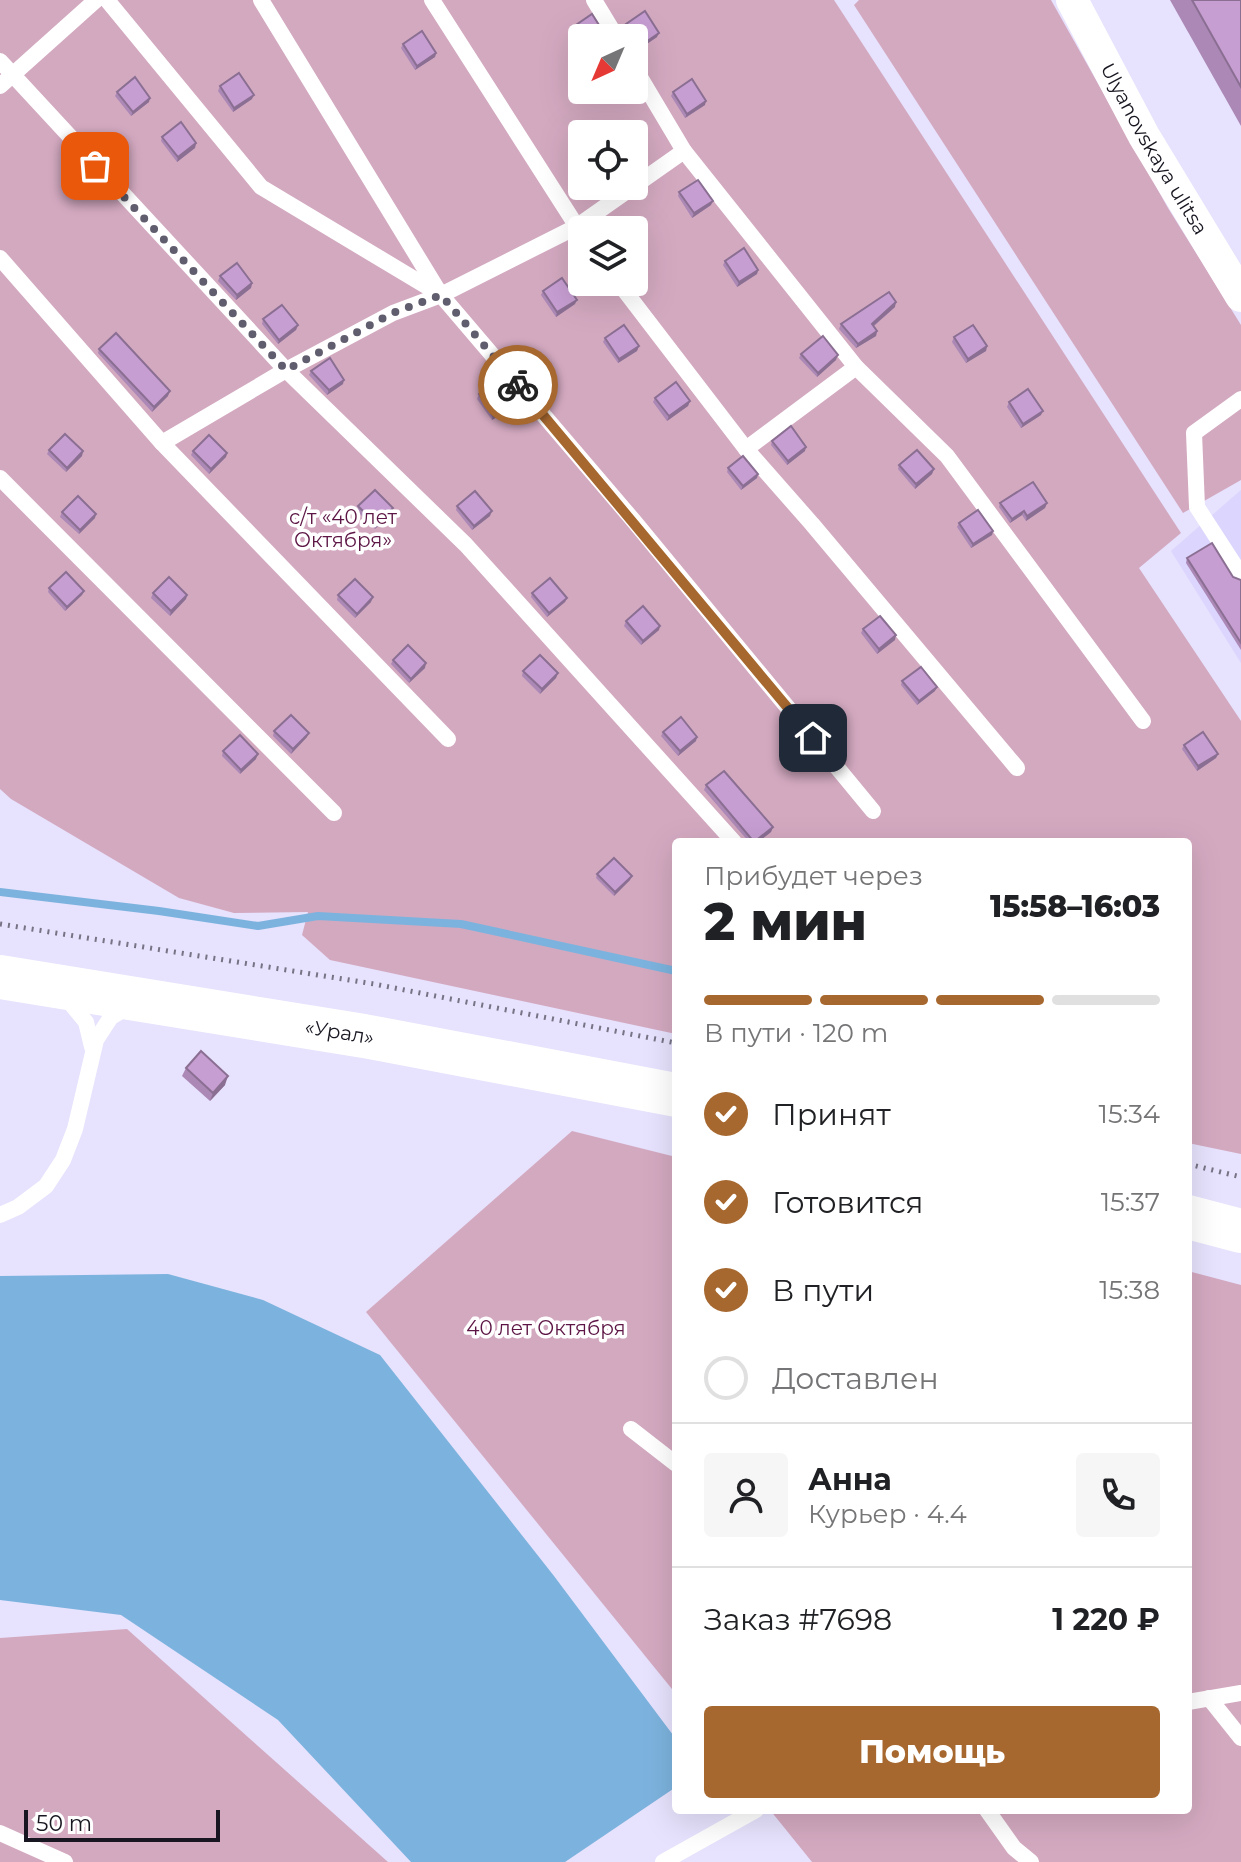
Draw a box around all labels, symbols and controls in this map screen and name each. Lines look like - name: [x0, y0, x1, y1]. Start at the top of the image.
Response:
- north arrow: [568, 24, 648, 104]
- map controls: [568, 24, 648, 296]
- street label: Ulyanovskaya ulitsa: [1096, 59, 1213, 239]
- button: locate: [568, 120, 648, 200]
- pin: [61, 132, 129, 200]
- icon: bag: [73, 144, 117, 188]
- button: layers: [568, 216, 648, 296]
- courier: [478, 345, 558, 425]
- icon: bike: [496, 363, 540, 407]
- park label: с/т «40 лет Октября»: [289, 505, 398, 552]
- pin: [779, 704, 847, 772]
- icon: home: [791, 716, 835, 760]
- text: Прибудет через: [704, 860, 923, 892]
- text: 15:58–16:03: [990, 888, 1160, 925]
- text: 2 мин: [704, 890, 867, 953]
- street label: «Урал»: [303, 1015, 376, 1050]
- text: В пути · 120 m: [704, 1017, 888, 1049]
- icon: check: [704, 1092, 748, 1136]
- text: Принят: [772, 1096, 891, 1133]
- text: 15:34: [1099, 1098, 1160, 1130]
- icon: check: [704, 1180, 748, 1224]
- text: Готовится: [772, 1184, 924, 1221]
- text: 15:37: [1101, 1186, 1160, 1218]
- icon: check: [704, 1268, 748, 1312]
- text: В пути: [772, 1272, 874, 1309]
- text: 15:38: [1099, 1274, 1160, 1306]
- park label: 40 лет Октября: [466, 1316, 626, 1340]
- text: Доставлен: [772, 1360, 939, 1397]
- button: person: [704, 1453, 788, 1537]
- button: phone: [1076, 1453, 1160, 1537]
- text: Анна: [808, 1461, 892, 1498]
- text: Курьер · 4.4: [808, 1498, 967, 1530]
- text: Заказ #7698: [704, 1601, 892, 1638]
- text: 1 220 ₽: [1052, 1601, 1160, 1638]
- button: Помощь: [704, 1706, 1160, 1798]
- scale bar: [24, 1806, 220, 1842]
- text: 50 m: [36, 1810, 92, 1837]

